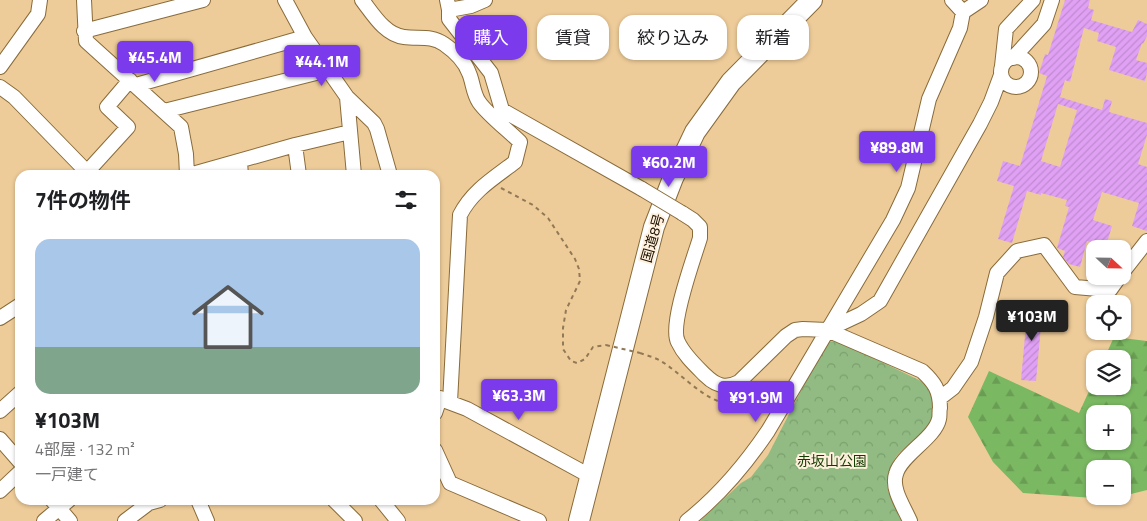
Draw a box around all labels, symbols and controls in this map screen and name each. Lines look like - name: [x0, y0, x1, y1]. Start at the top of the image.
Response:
- chip: 購入: [455, 15, 527, 60]
- chip: 賃貸: [537, 15, 609, 60]
- chip: 絞り込み: [619, 15, 727, 60]
- chip: 新着: [737, 15, 809, 60]
- pin: ¥45.4M: [114, 41, 196, 83]
- pin: ¥44.1M: [281, 44, 363, 87]
- text: ¥45.4M: [128, 45, 182, 69]
- text: ¥44.1M: [295, 49, 349, 73]
- pin: ¥89.8M: [856, 130, 938, 173]
- text: ¥89.8M: [870, 135, 924, 159]
- pin: ¥60.2M: [628, 146, 710, 188]
- text: ¥60.2M: [642, 150, 696, 174]
- text: 7件の物件: [35, 184, 131, 216]
- icon: filters: [392, 186, 420, 214]
- street label: 国道8号: [635, 211, 669, 265]
- north arrow: [1086, 240, 1131, 285]
- map controls: [1086, 240, 1131, 505]
- icon: home: [183, 272, 273, 362]
- button: locate: [1086, 295, 1131, 340]
- pin: ¥103M: [997, 300, 1067, 342]
- text: ¥103M: [1007, 304, 1057, 328]
- button: layers: [1086, 350, 1131, 395]
- pin: ¥63.3M: [478, 378, 560, 421]
- pin: ¥91.9M: [715, 380, 797, 423]
- text: ¥63.3M: [492, 383, 546, 407]
- text: ¥91.9M: [729, 385, 783, 409]
- text: ¥103M: [35, 404, 100, 436]
- button: +: [1086, 405, 1131, 450]
- text: 4部屋 · 132 m²: [35, 437, 135, 461]
- park label: 赤坂山公園: [797, 450, 867, 471]
- button: −: [1086, 460, 1131, 505]
- text: 一戸建て: [35, 462, 99, 486]

